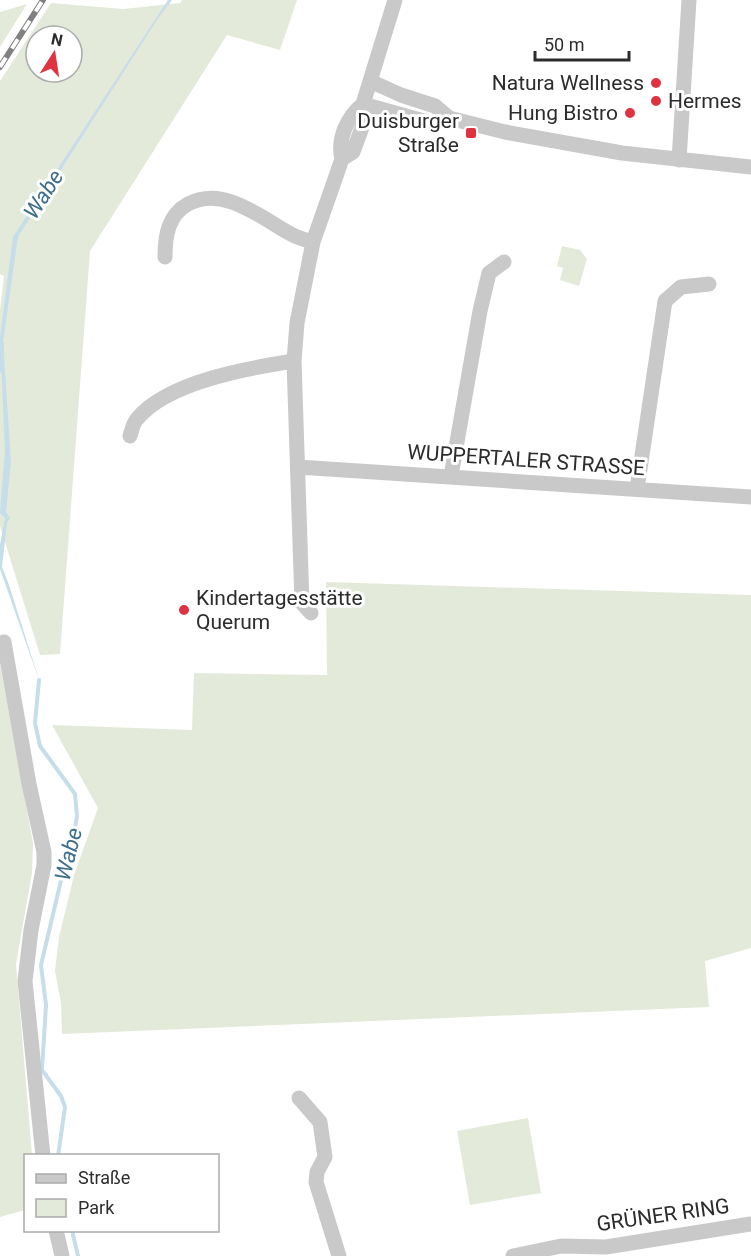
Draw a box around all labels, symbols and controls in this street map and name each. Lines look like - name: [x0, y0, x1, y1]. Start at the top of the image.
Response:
- north arrow: [24, 24, 84, 84]
- scale bar: [535, 24, 630, 62]
- text: N: [50, 29, 65, 50]
- text: 50 m: [544, 34, 584, 55]
- place label: Natura Wellness: [492, 71, 644, 95]
- marker: Natura Wellness: [649, 76, 663, 90]
- place label: Hermes: [668, 89, 742, 113]
- marker: Hermes: [649, 94, 663, 108]
- place label: Hung Bistro: [508, 101, 618, 125]
- marker: Hung Bistro: [623, 106, 637, 120]
- place label: Duisburger Straße: [357, 109, 459, 157]
- marker: Duisburger Straße: [464, 126, 478, 140]
- water label: Wabe: [18, 165, 68, 224]
- street label: WUPPERTALER STRASSE: [406, 440, 646, 480]
- place label: Kindertagesstätte Querum: [196, 586, 363, 634]
- marker: Kindertagesstätte Querum: [177, 603, 191, 617]
- water label: Wabe: [50, 825, 87, 883]
- legend: [24, 1154, 219, 1232]
- text: Straße: [78, 1167, 130, 1188]
- street label: GRÜNER RING: [595, 1194, 731, 1236]
- text: Park: [78, 1197, 115, 1218]

